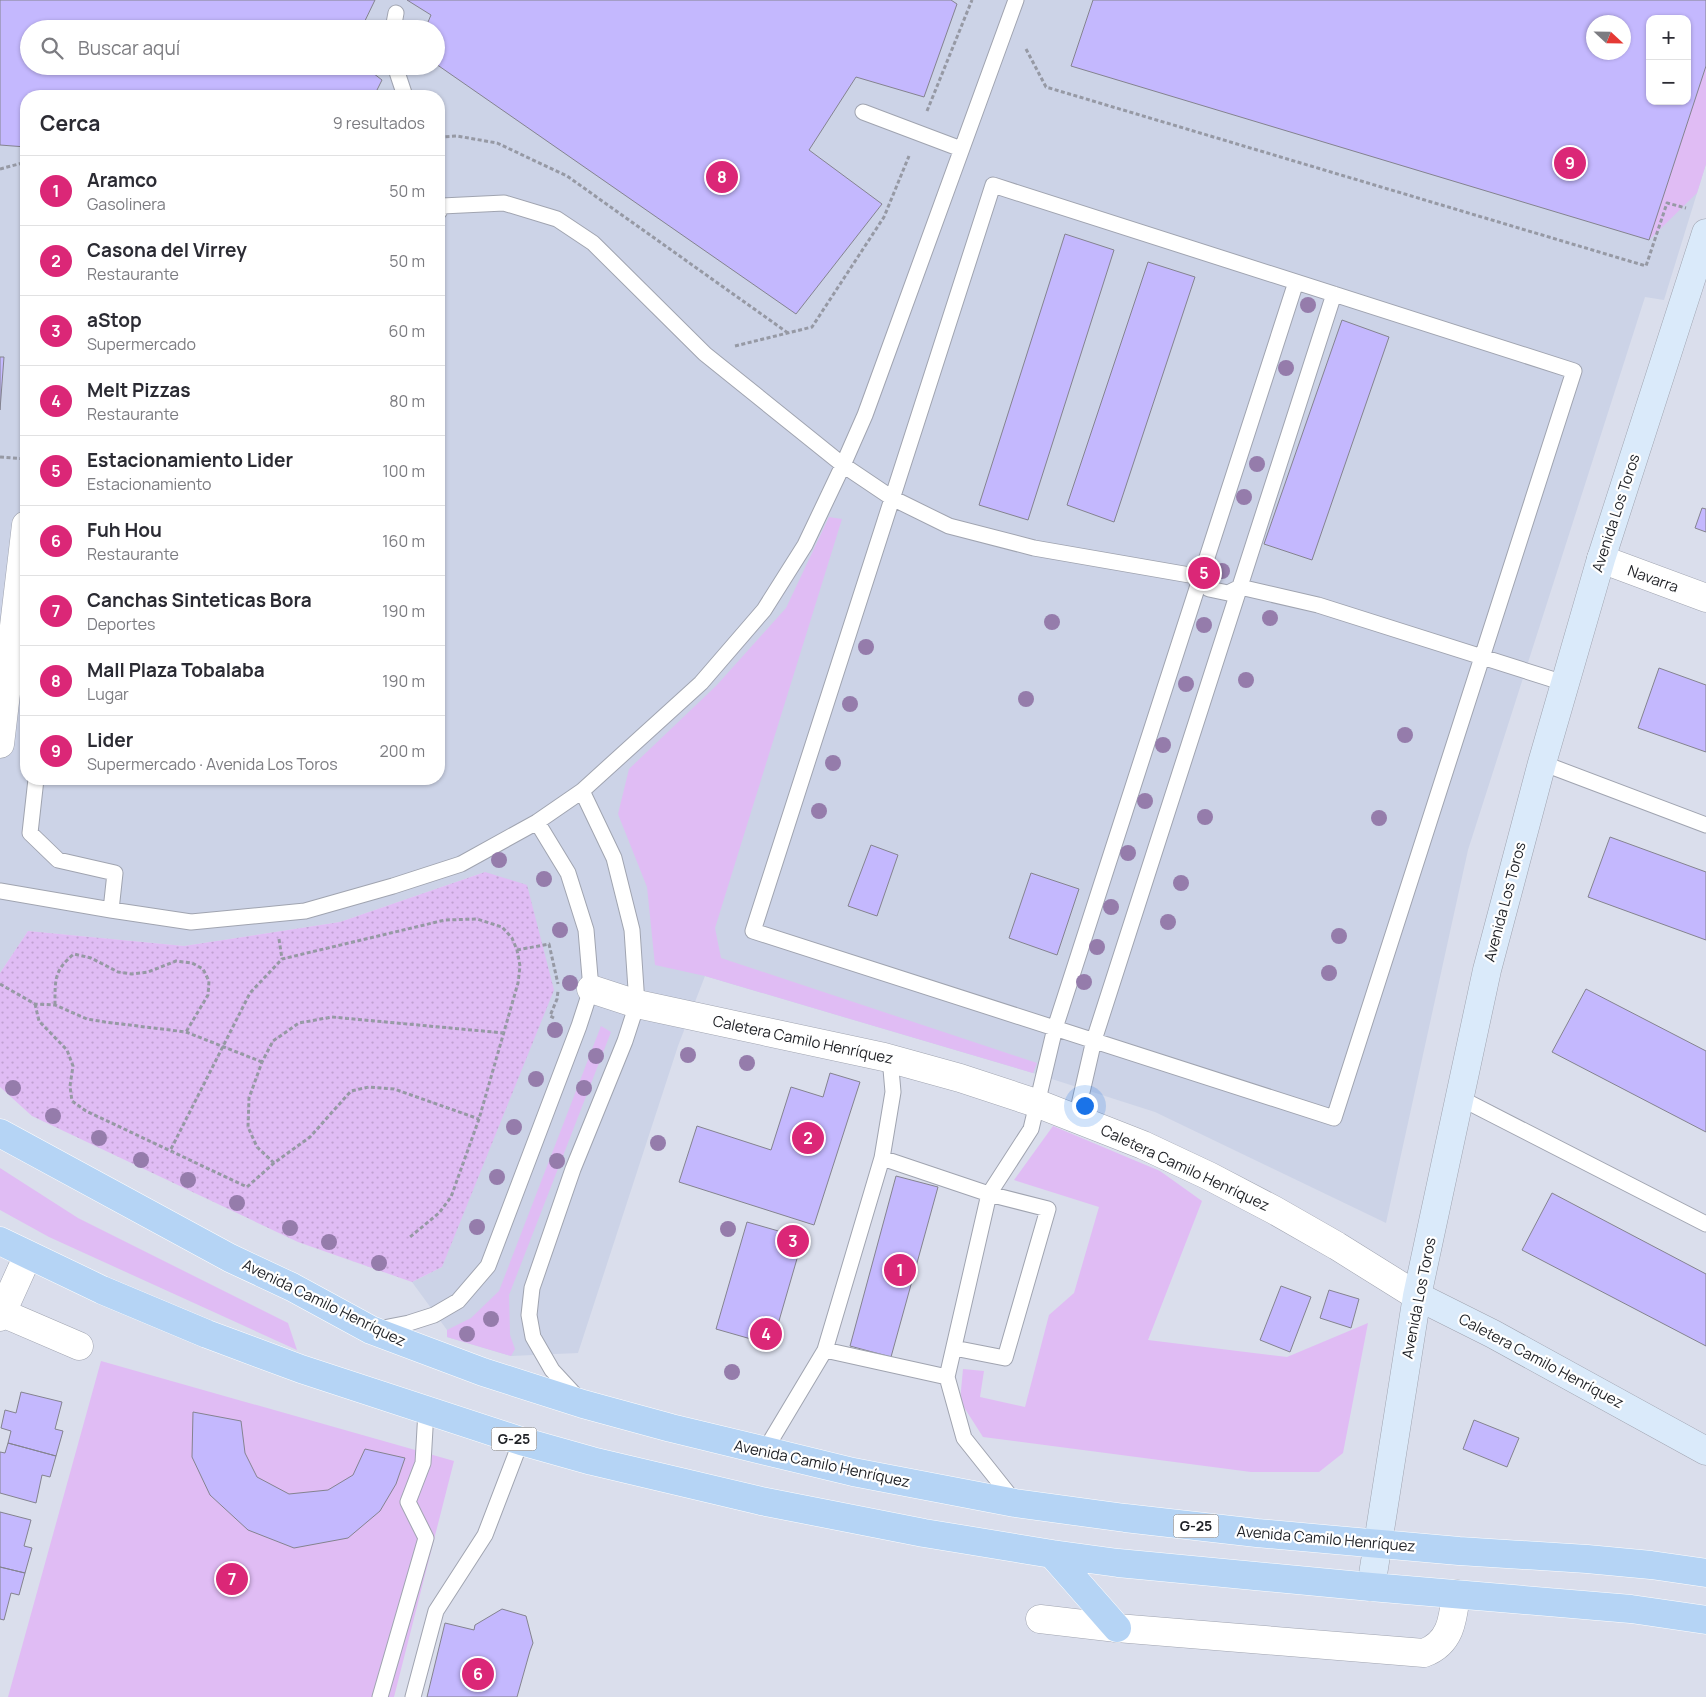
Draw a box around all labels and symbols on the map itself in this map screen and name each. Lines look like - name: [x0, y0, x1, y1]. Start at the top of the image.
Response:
- north arrow: [1586, 15, 1631, 60]
- pin: 9: [1554, 144, 1586, 182]
- pin: 8: [706, 158, 738, 196]
- street label: Avenida Los Toros: [1586, 451, 1645, 575]
- pin: 5: [1188, 554, 1220, 592]
- street label: Navarra: [1625, 560, 1682, 597]
- street label: Avenida Los Toros: [1478, 839, 1531, 964]
- street label: Caletera Camilo Henríquez: [711, 1010, 895, 1069]
- your location: [1072, 1093, 1098, 1119]
- pin: 2: [792, 1119, 824, 1157]
- street label: Caletera Camilo Henríquez: [1097, 1119, 1273, 1216]
- pin: 3: [777, 1222, 809, 1260]
- street label: Avenida Los Toros: [1396, 1235, 1441, 1360]
- pin: 1: [884, 1251, 916, 1289]
- street label: Avenida Camilo Henríquez: [239, 1254, 409, 1351]
- street label: Caletera Camilo Henríquez: [1455, 1308, 1627, 1413]
- pin: 4: [750, 1315, 782, 1353]
- road number: G-25: [492, 1428, 536, 1450]
- street label: Avenida Camilo Henríquez: [732, 1435, 912, 1492]
- road number: G-25: [1174, 1514, 1218, 1538]
- street label: Avenida Camilo Henríquez: [1236, 1520, 1416, 1557]
- pin: 7: [216, 1560, 248, 1598]
- pin: 6: [462, 1655, 494, 1693]

